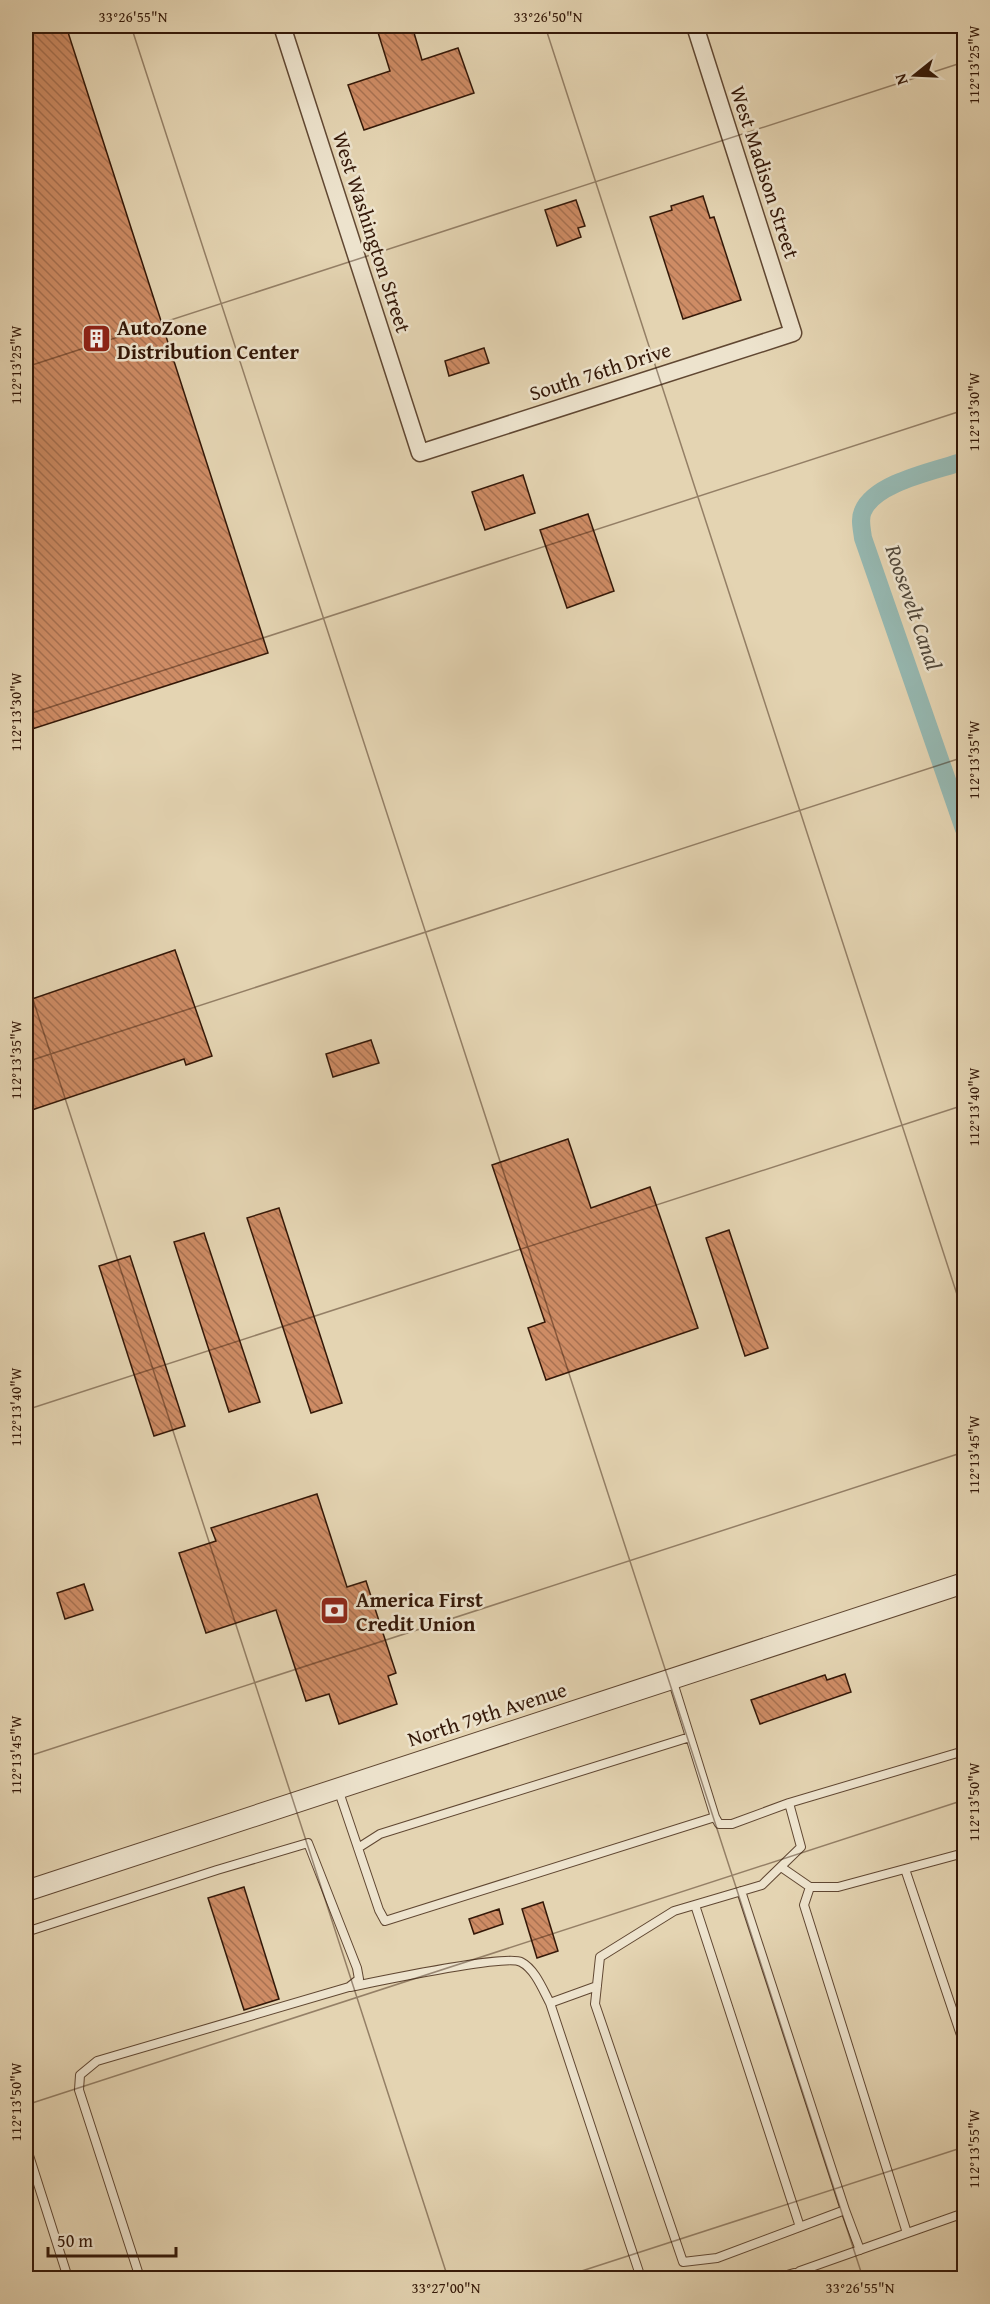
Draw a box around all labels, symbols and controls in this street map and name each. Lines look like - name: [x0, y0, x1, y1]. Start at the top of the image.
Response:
- text: 33°26'55"N: [99, 6, 168, 27]
- text: 33°26'50"N: [514, 6, 583, 27]
- text: 112°13'25"W: [963, 25, 984, 105]
- north arrow: [885, 45, 945, 105]
- text: N: [888, 71, 914, 88]
- street label: West Madison Street: [722, 82, 808, 263]
- street label: West Washington Street: [325, 127, 419, 337]
- place label: AutoZone Distribution Center: [117, 312, 299, 367]
- building icon: AutoZone Distribution Center: [80, 323, 112, 355]
- text: 112°13'25"W: [5, 325, 26, 405]
- street label: South 76th Drive: [525, 333, 675, 409]
- text: 112°13'30"W: [963, 372, 984, 452]
- water label: Roosevelt Canal: [877, 539, 950, 674]
- text: 112°13'30"W: [5, 672, 26, 752]
- text: 112°13'35"W: [963, 720, 984, 800]
- text: 112°13'35"W: [5, 1020, 26, 1100]
- text: 112°13'40"W: [963, 1067, 984, 1147]
- text: 112°13'40"W: [5, 1367, 26, 1447]
- text: 112°13'45"W: [963, 1415, 984, 1495]
- place label: America First Credit Union: [356, 1584, 483, 1639]
- bank icon: America First Credit Union: [319, 1595, 351, 1627]
- street label: North 79th Avenue: [404, 1674, 571, 1754]
- text: 112°13'45"W: [5, 1715, 26, 1795]
- text: 112°13'50"W: [963, 1762, 984, 1842]
- text: 112°13'50"W: [5, 2062, 26, 2142]
- text: 112°13'55"W: [963, 2109, 984, 2189]
- scale bar: [48, 2220, 176, 2258]
- text: 50 m: [57, 2227, 93, 2254]
- text: 33°27'00"N: [412, 2277, 481, 2298]
- text: 33°26'55"N: [826, 2277, 895, 2298]

